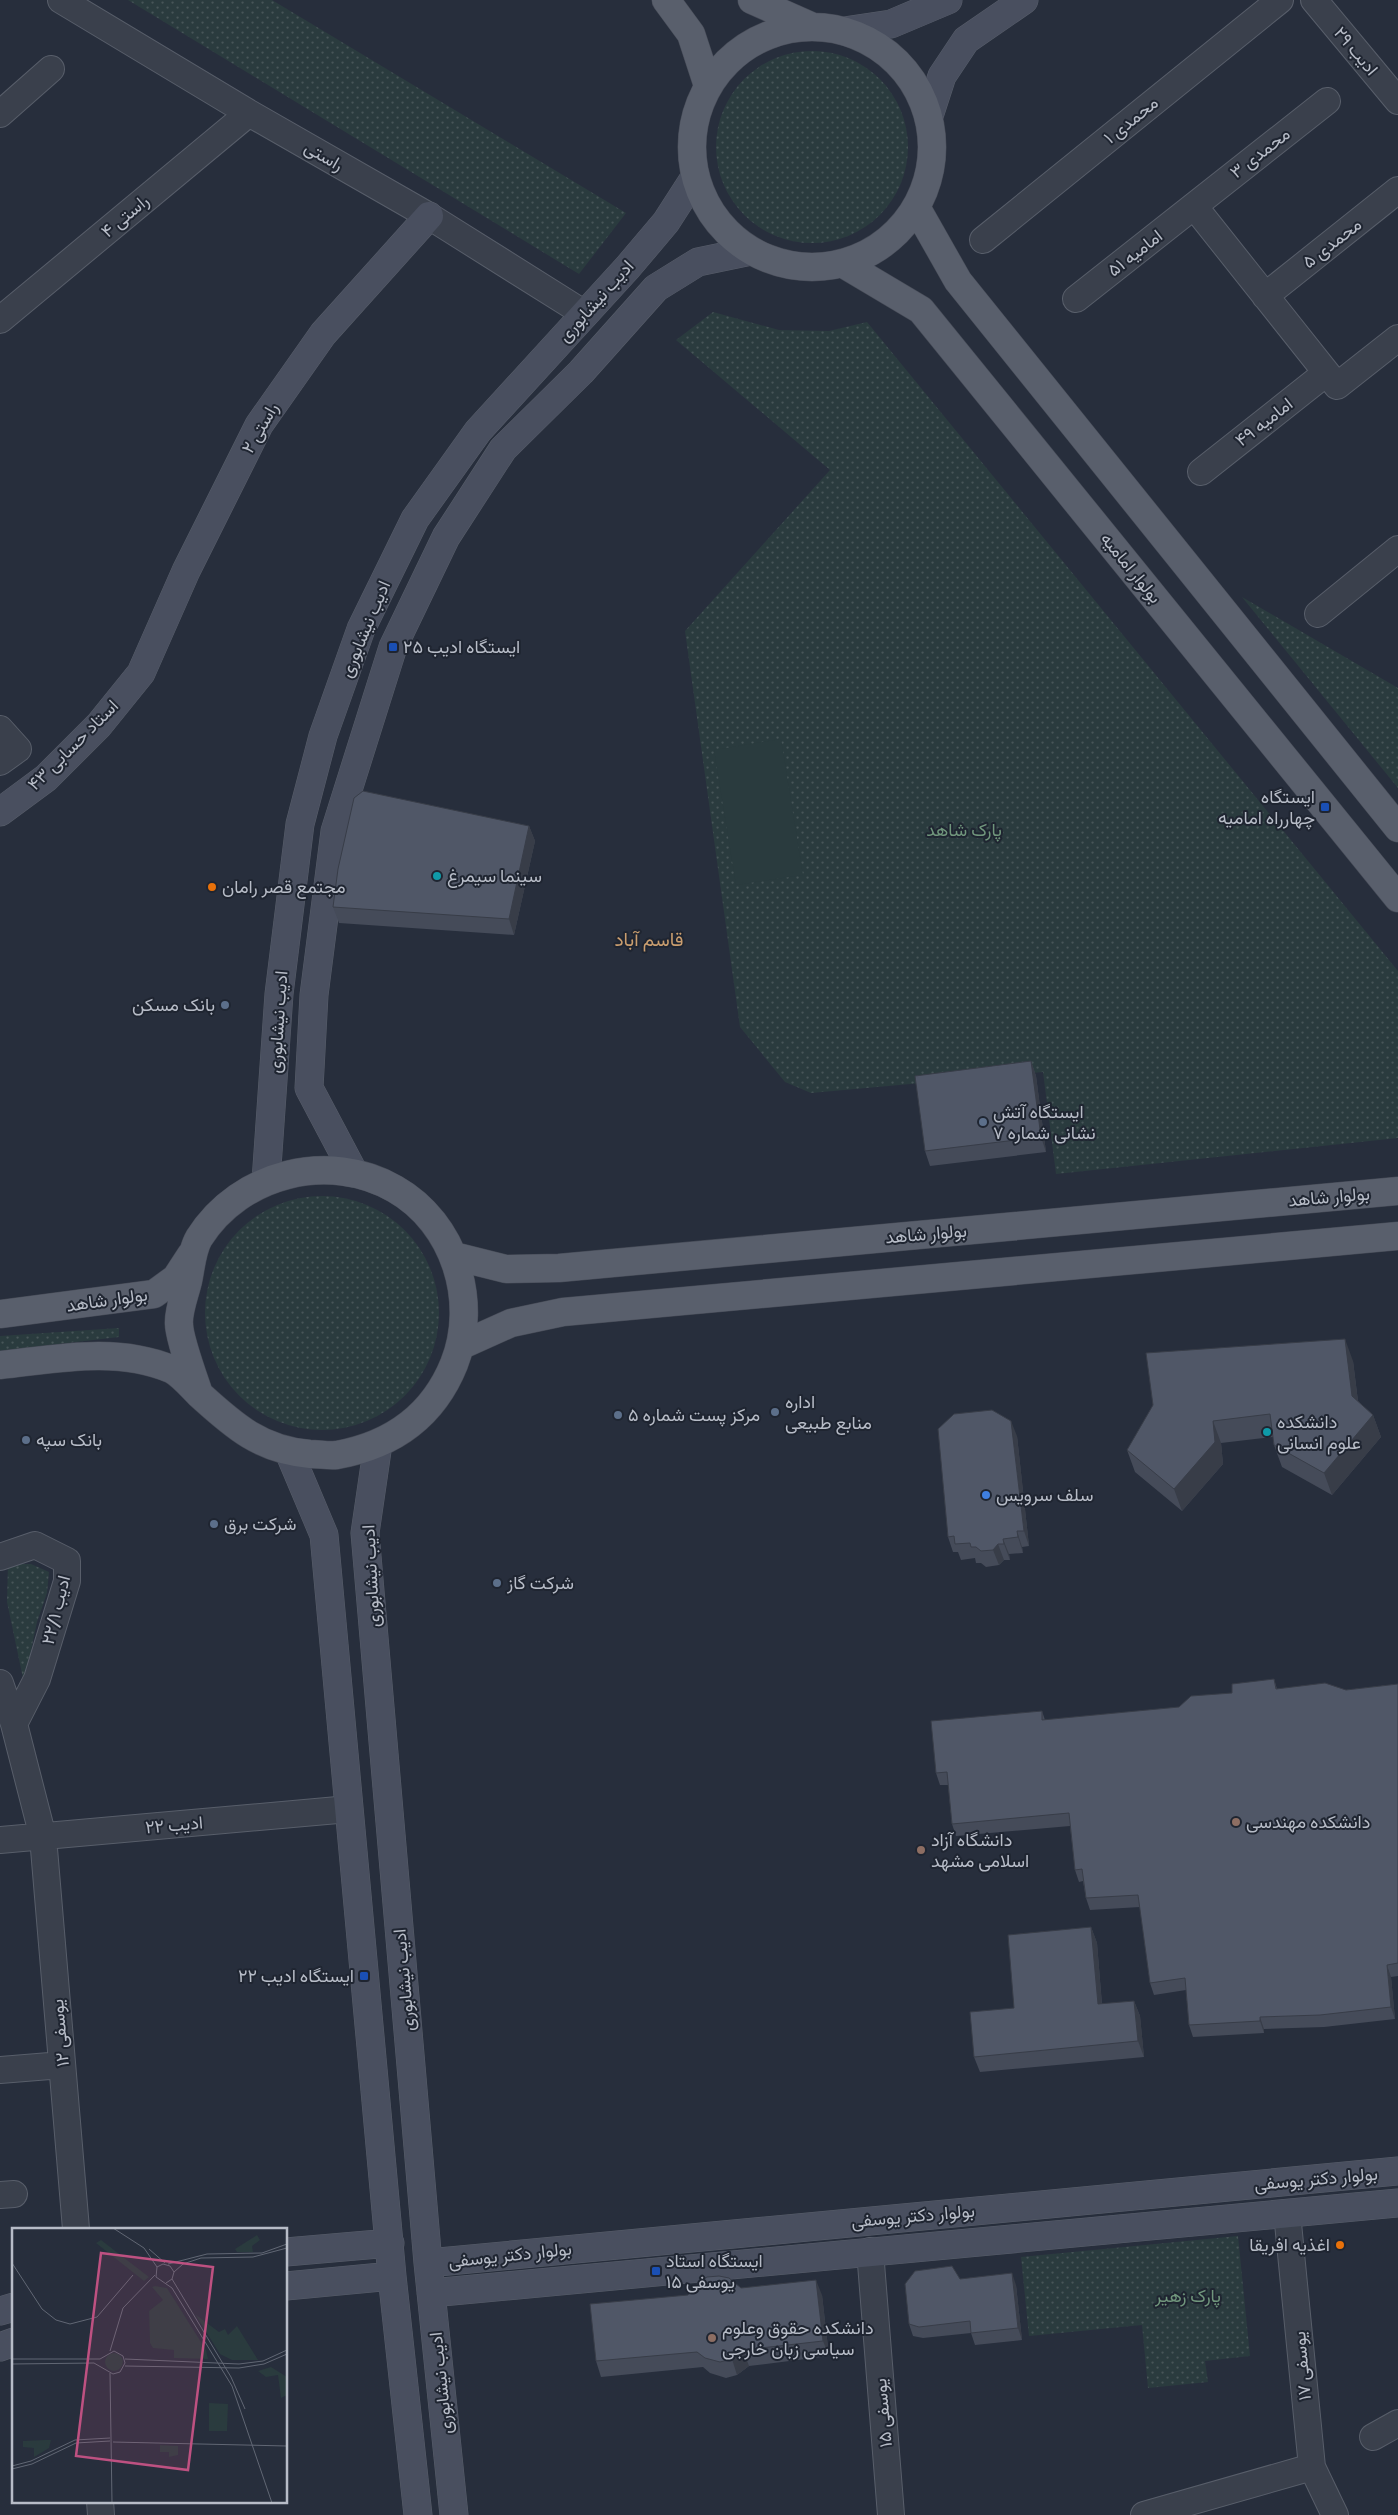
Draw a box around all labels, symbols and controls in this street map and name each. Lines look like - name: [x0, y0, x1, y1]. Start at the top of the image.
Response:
- street label: ادیب ۲۹: [1329, 22, 1383, 80]
- street label: محمدی ۱: [1099, 91, 1163, 149]
- street label: محمدی ۳: [1226, 123, 1294, 183]
- street label: راستی: [301, 136, 347, 176]
- street label: راستی ۴: [97, 190, 153, 242]
- street label: محمدی ۵: [1298, 213, 1366, 273]
- street label: امامیه ۵۱: [1103, 225, 1167, 281]
- street label: ادیب نیشابوری: [553, 255, 639, 347]
- street label: امامیه ۴۹: [1231, 393, 1297, 451]
- street label: راستی ۲: [237, 399, 283, 457]
- street label: بولوار امامیه: [1096, 528, 1166, 608]
- street label: ادیب نیشابوری: [335, 577, 395, 681]
- place label: ایستگاه ادیب ۲۵: [403, 636, 520, 658]
- marker: ایستگاه ادیب ۲۵: [387, 641, 399, 653]
- street label: استاد حسابی ۴۳: [23, 695, 123, 795]
- place label: ایستگاه چهارراه امامیه: [1218, 786, 1315, 830]
- marker: ایستگاه چهارراه امامیه: [1319, 801, 1331, 813]
- park label: پارک شاهد: [926, 819, 1002, 842]
- place label: سینما سیمرغ: [447, 865, 542, 888]
- marker: سینما سیمرغ: [431, 870, 443, 882]
- place label: مجتمع قصر رامان: [222, 876, 346, 899]
- marker: مجتمع قصر رامان: [206, 881, 218, 893]
- district label: قاسم آباد: [615, 928, 683, 952]
- street label: ادیب نیشابوری: [263, 970, 293, 1074]
- place label: بانک مسکن: [132, 994, 215, 1016]
- marker: بانک مسکن: [219, 999, 231, 1011]
- place label: ایستگاه آتش نشانی شماره ۷: [993, 1101, 1096, 1144]
- marker: ایستگاه آتش نشانی شماره ۷: [977, 1116, 989, 1128]
- street label: بولوار شاهد: [1287, 1182, 1371, 1212]
- street label: بولوار شاهد: [884, 1219, 968, 1249]
- street label: بولوار شاهد: [65, 1283, 149, 1317]
- place label: اداره منابع طبیعی: [785, 1391, 872, 1435]
- place label: مرکز پست شماره ۵: [628, 1404, 760, 1427]
- marker: اداره منابع طبیعی: [769, 1406, 781, 1418]
- marker: مرکز پست شماره ۵: [612, 1409, 624, 1421]
- place label: دانشکده علوم انسانی: [1277, 1411, 1361, 1455]
- marker: دانشکده علوم انسانی: [1261, 1426, 1273, 1438]
- place label: بانک سپه: [36, 1429, 102, 1452]
- marker: بانک سپه: [20, 1434, 32, 1446]
- place label: سلف سرویس: [996, 1484, 1093, 1506]
- marker: سلف سرویس: [980, 1489, 992, 1501]
- place label: شرکت برق: [224, 1513, 296, 1535]
- marker: شرکت برق: [208, 1518, 220, 1530]
- street label: ادیب نیشابوری: [357, 1524, 385, 1628]
- place label: شرکت گاز: [506, 1572, 574, 1594]
- street label: ادیب ۲۲/۱: [37, 1573, 75, 1647]
- marker: شرکت گاز: [491, 1577, 503, 1589]
- place label: دانشکده مهندسی: [1246, 1811, 1370, 1833]
- street label: ادیب ۲۲: [144, 1812, 204, 1838]
- marker: دانشکده مهندسی: [1230, 1816, 1242, 1828]
- place label: دانشگاه آزاد اسلامی مشهد: [931, 1829, 1029, 1872]
- marker: دانشگاه آزاد اسلامی مشهد: [915, 1844, 927, 1856]
- street label: ادیب نیشابوری: [389, 1928, 419, 2032]
- place label: ایستگاه ادیب ۲۲: [238, 1965, 354, 1987]
- marker: ایستگاه ادیب ۲۲: [358, 1970, 370, 1982]
- street label: یوسفی ۱۲: [46, 1998, 74, 2068]
- street label: بولوار دکتر یوسفی: [1253, 2163, 1379, 2195]
- street label: بولوار دکتر یوسفی: [850, 2200, 976, 2232]
- inset map: [12, 2228, 288, 2502]
- place label: اغذیه افریقا: [1249, 2234, 1330, 2256]
- street label: بولوار دکتر یوسفی: [447, 2238, 573, 2272]
- marker: اغذیه افریقا: [1334, 2239, 1346, 2251]
- place label: ایستگاه استاد یوسفی ۱۵: [666, 2250, 763, 2293]
- marker: ایستگاه استاد یوسفی ۱۵: [650, 2265, 662, 2277]
- park label: پارک زهیر: [1154, 2285, 1221, 2308]
- place label: دانشکده حقوق وعلوم سیاسی زبان خارجی: [722, 2317, 874, 2360]
- street label: ادیب نیشابوری: [425, 2331, 457, 2435]
- street label: یوسفی ۱۷: [1288, 2331, 1316, 2401]
- marker: دانشکده حقوق وعلوم سیاسی زبان خارجی: [706, 2332, 718, 2344]
- street label: یوسفی ۱۵: [869, 2378, 897, 2448]

